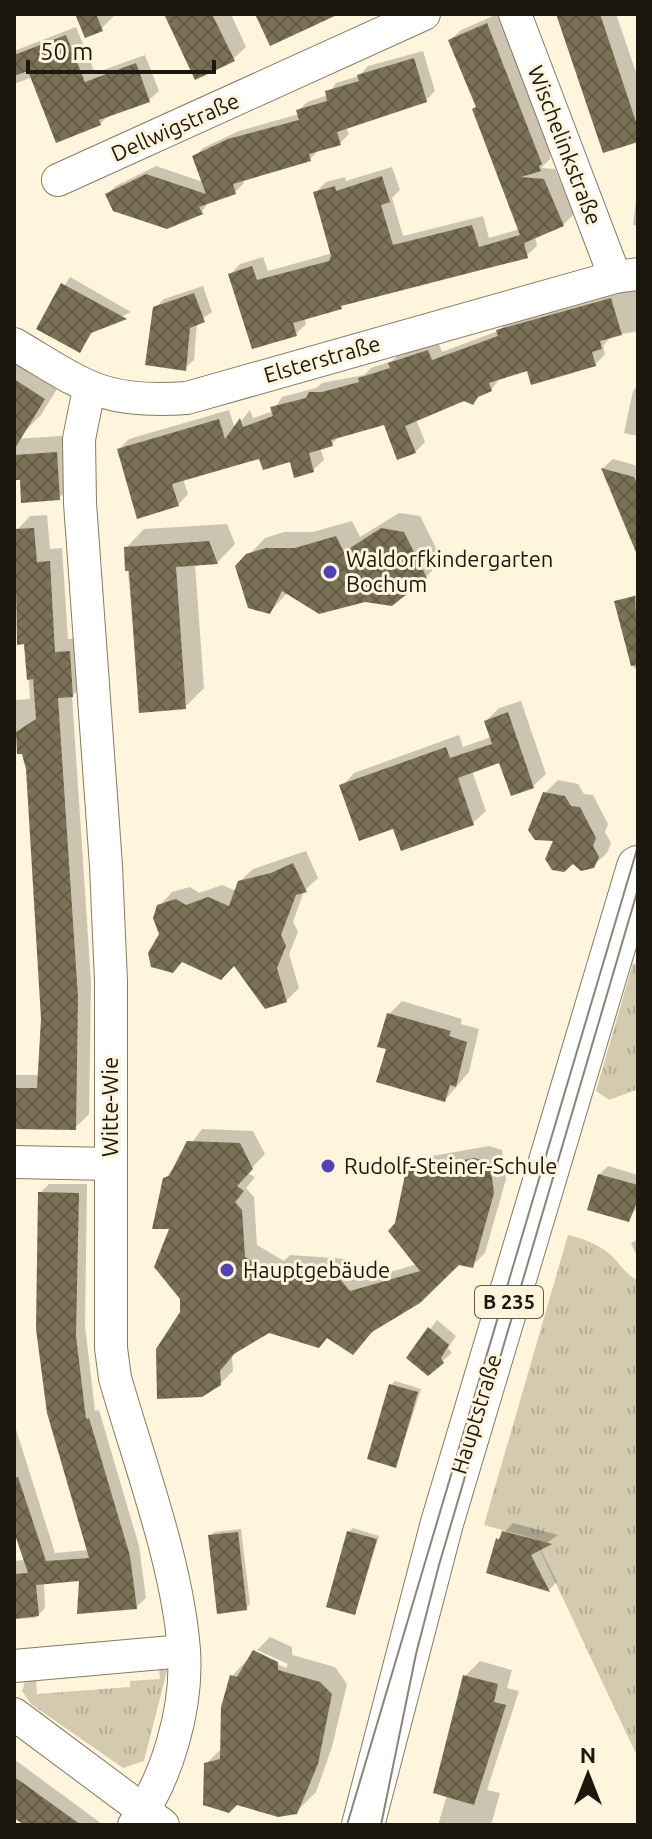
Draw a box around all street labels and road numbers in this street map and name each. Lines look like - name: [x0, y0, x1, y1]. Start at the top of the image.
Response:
- street label: Wischelinkstraße: [524, 62, 607, 228]
- street label: Dellwigstraße: [107, 87, 243, 166]
- street label: Elsterstraße: [261, 330, 383, 387]
- street label: Witte-Wie: [97, 1057, 122, 1157]
- road number: B 235: [475, 1286, 543, 1318]
- street label: Hauptstraße: [445, 1351, 506, 1477]

